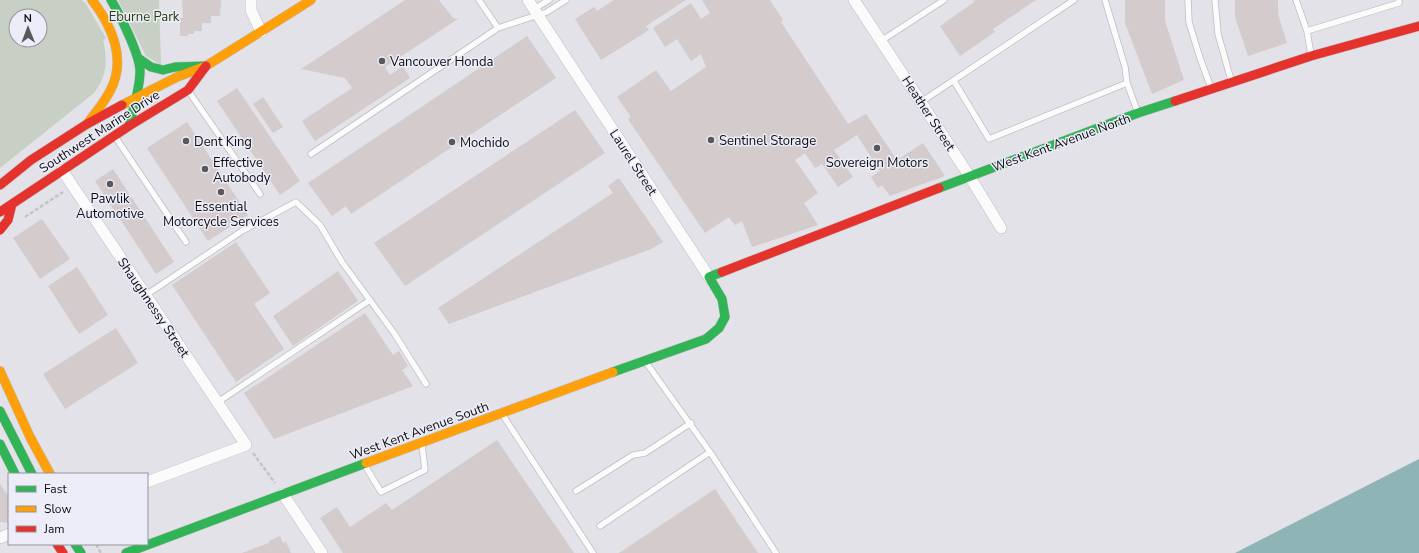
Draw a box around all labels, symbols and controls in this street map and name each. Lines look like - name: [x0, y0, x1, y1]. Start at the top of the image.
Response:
- north arrow: [8, 8, 48, 48]
- park label: Eburne Park: [109, 8, 180, 26]
- text: N: [24, 11, 32, 26]
- place label: Vancouver Honda: [389, 53, 493, 71]
- marker: Vancouver Honda: [377, 56, 387, 66]
- street label: Heather Street: [897, 73, 959, 155]
- street label: Southwest Marine Drive: [36, 86, 163, 178]
- street label: West Kent Avenue North: [990, 110, 1133, 176]
- street label: Laurel Street: [605, 126, 661, 199]
- place label: Sentinel Storage: [719, 132, 816, 150]
- place label: Dent King: [194, 133, 252, 151]
- place label: Mochido: [460, 134, 510, 152]
- marker: Sentinel Storage: [706, 135, 716, 145]
- marker: Dent King: [181, 136, 191, 146]
- marker: Mochido: [447, 137, 457, 147]
- marker: Sovereign Motors: [872, 143, 882, 153]
- place label: Effective Autobody: [213, 154, 271, 187]
- place label: Sovereign Motors: [826, 154, 928, 172]
- marker: Effective Autobody: [200, 164, 210, 174]
- marker: Pawlik Automotive: [105, 179, 115, 189]
- marker: Essential Motorcycle Services: [216, 187, 226, 197]
- place label: Pawlik Automotive: [76, 190, 144, 223]
- place label: Essential Motorcycle Services: [163, 198, 279, 231]
- street label: Shaughnessy Street: [113, 254, 194, 361]
- street label: West Kent Avenue South: [347, 397, 491, 464]
- legend: [8, 473, 148, 545]
- text: Fast: [44, 481, 67, 497]
- text: Slow: [44, 501, 72, 517]
- text: Jam: [43, 521, 65, 537]

